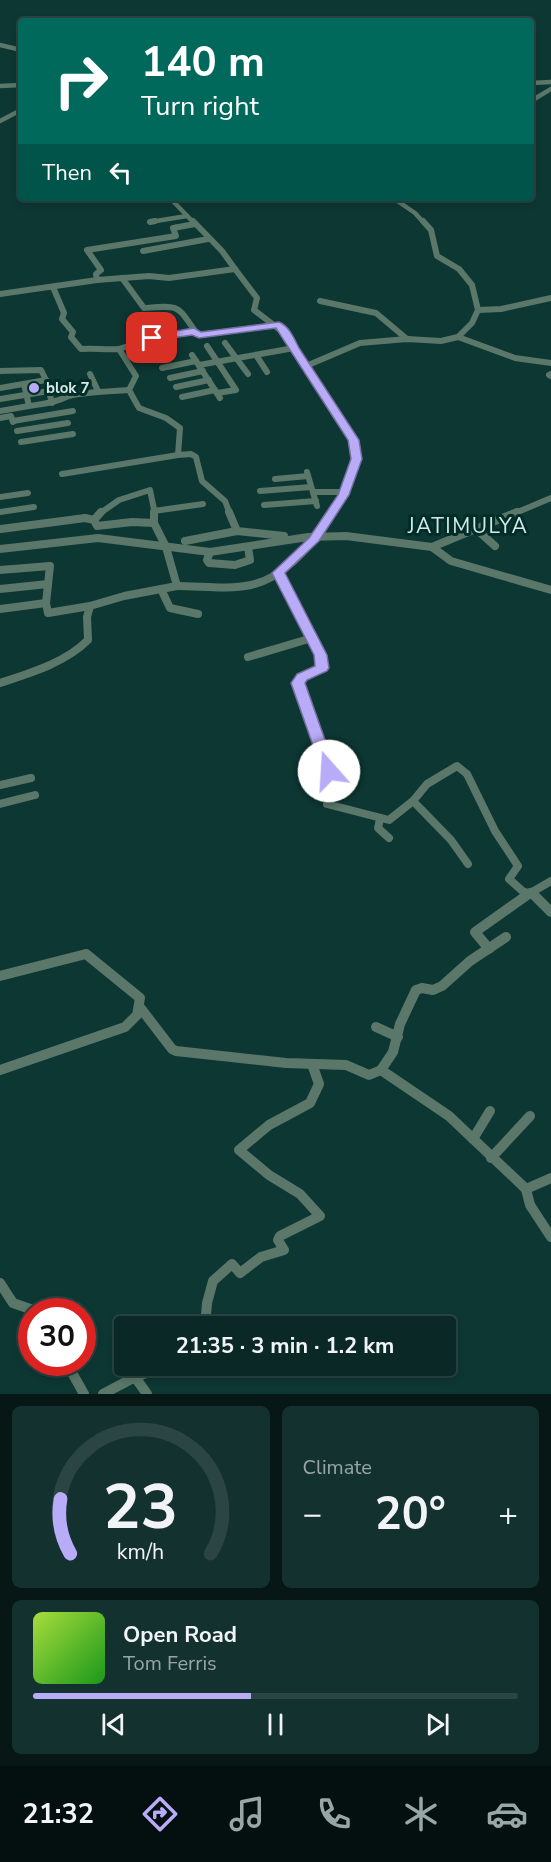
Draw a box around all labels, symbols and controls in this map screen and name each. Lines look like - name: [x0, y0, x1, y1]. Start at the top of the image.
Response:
- text: 140 m: [141, 34, 265, 91]
- icon: right: [42, 42, 120, 120]
- text: Turn right: [141, 88, 259, 125]
- icon: left: [104, 156, 137, 189]
- text: Then: [42, 158, 92, 188]
- pin: [126, 312, 177, 363]
- icon: arrive: [135, 321, 168, 354]
- place label: blok 7: [46, 378, 89, 398]
- marker: blok 7: [27, 381, 41, 395]
- district label: JATIMULYA: [407, 512, 528, 540]
- position arrow: [297, 739, 361, 803]
- speed limit sign: 30: [18, 1298, 96, 1376]
- text: 21:35 · 3 min · 1.2 km: [176, 1331, 394, 1361]
- text: Climate: [303, 1454, 372, 1481]
- text: 23: [103, 1465, 178, 1550]
- text: 20°: [375, 1484, 446, 1545]
- text: −: [303, 1492, 322, 1537]
- text: +: [498, 1492, 518, 1537]
- text: km/h: [117, 1537, 164, 1567]
- text: Open Road: [123, 1620, 237, 1650]
- text: Tom Ferris: [123, 1650, 217, 1677]
- icon: previous: [97, 1708, 130, 1741]
- icon: pause: [259, 1708, 292, 1741]
- icon: next: [421, 1708, 454, 1741]
- icon: directions: [139, 1793, 181, 1835]
- icon: music: [226, 1793, 268, 1835]
- icon: phone: [313, 1793, 355, 1835]
- icon: climate: [400, 1793, 442, 1835]
- icon: car: [486, 1793, 528, 1835]
- text: 21:32: [22, 1796, 94, 1833]

